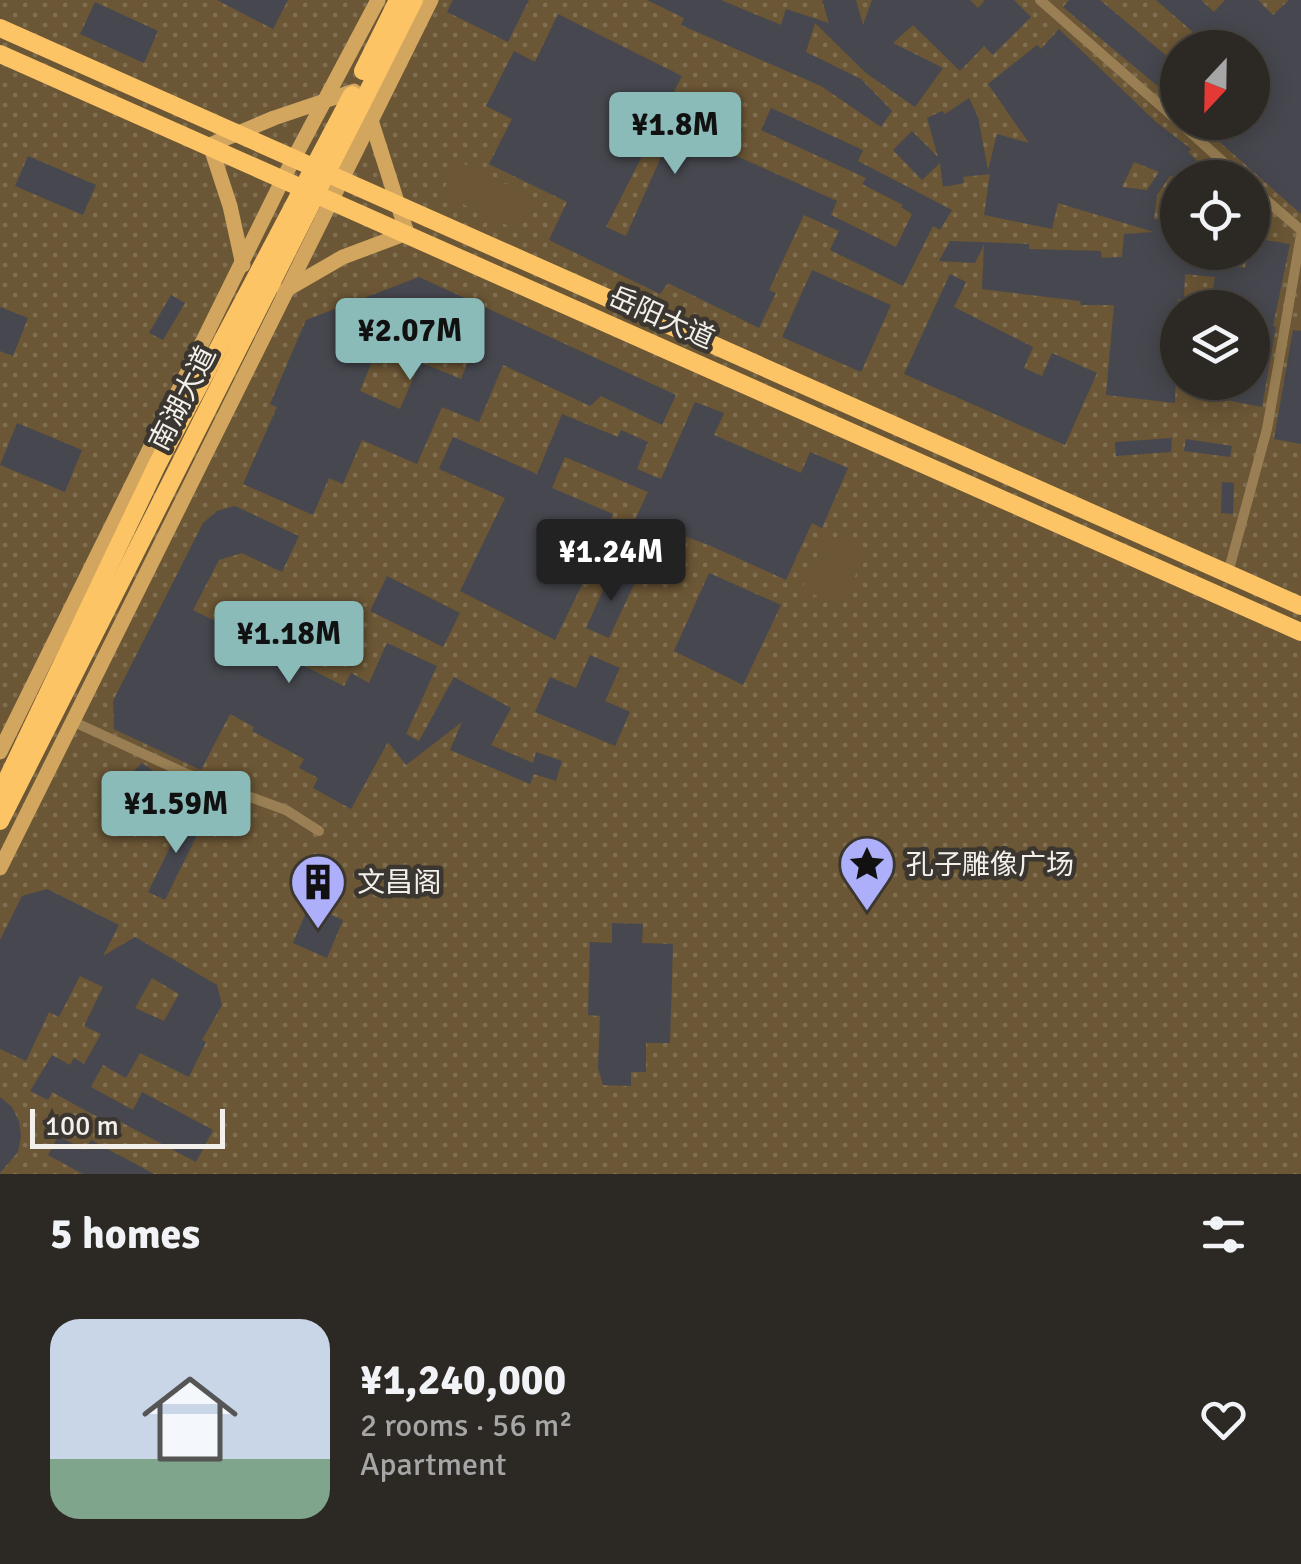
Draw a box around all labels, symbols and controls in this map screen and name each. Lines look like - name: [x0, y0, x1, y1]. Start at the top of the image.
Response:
- north arrow: [1160, 30, 1270, 140]
- map controls: [1160, 30, 1270, 400]
- pin: ¥1.8M: [605, 92, 745, 177]
- text: ¥1.8M: [631, 105, 719, 144]
- button: locate: [1160, 160, 1270, 270]
- street label: 岳阳大道: [604, 280, 720, 356]
- button: layers: [1160, 290, 1270, 400]
- pin: ¥2.07M: [329, 298, 491, 383]
- text: ¥2.07M: [358, 311, 462, 350]
- street label: 南湖大道: [142, 341, 223, 456]
- pin: ¥1.24M: [530, 519, 692, 604]
- text: ¥1.24M: [559, 532, 663, 571]
- pin: ¥1.18M: [208, 601, 370, 686]
- text: ¥1.18M: [237, 614, 341, 653]
- pin: ¥1.59M: [95, 771, 257, 856]
- text: ¥1.59M: [124, 784, 228, 823]
- place icon: 孔子雕像广场: [837, 834, 897, 913]
- place label: 孔子雕像广场: [906, 848, 1074, 882]
- building icon: 文昌阁: [288, 852, 348, 931]
- place label: 文昌阁: [357, 866, 441, 900]
- scale bar: [30, 1104, 225, 1148]
- text: 100 m: [45, 1109, 119, 1143]
- icon: filters: [1196, 1207, 1251, 1262]
- text: 5 homes: [50, 1209, 200, 1260]
- text: ¥1,240,000: [360, 1355, 566, 1406]
- icon: home: [130, 1359, 250, 1479]
- icon: heart: [1196, 1392, 1251, 1447]
- text: 2 rooms · 56 m²: [360, 1406, 573, 1445]
- text: Apartment: [360, 1445, 507, 1484]

